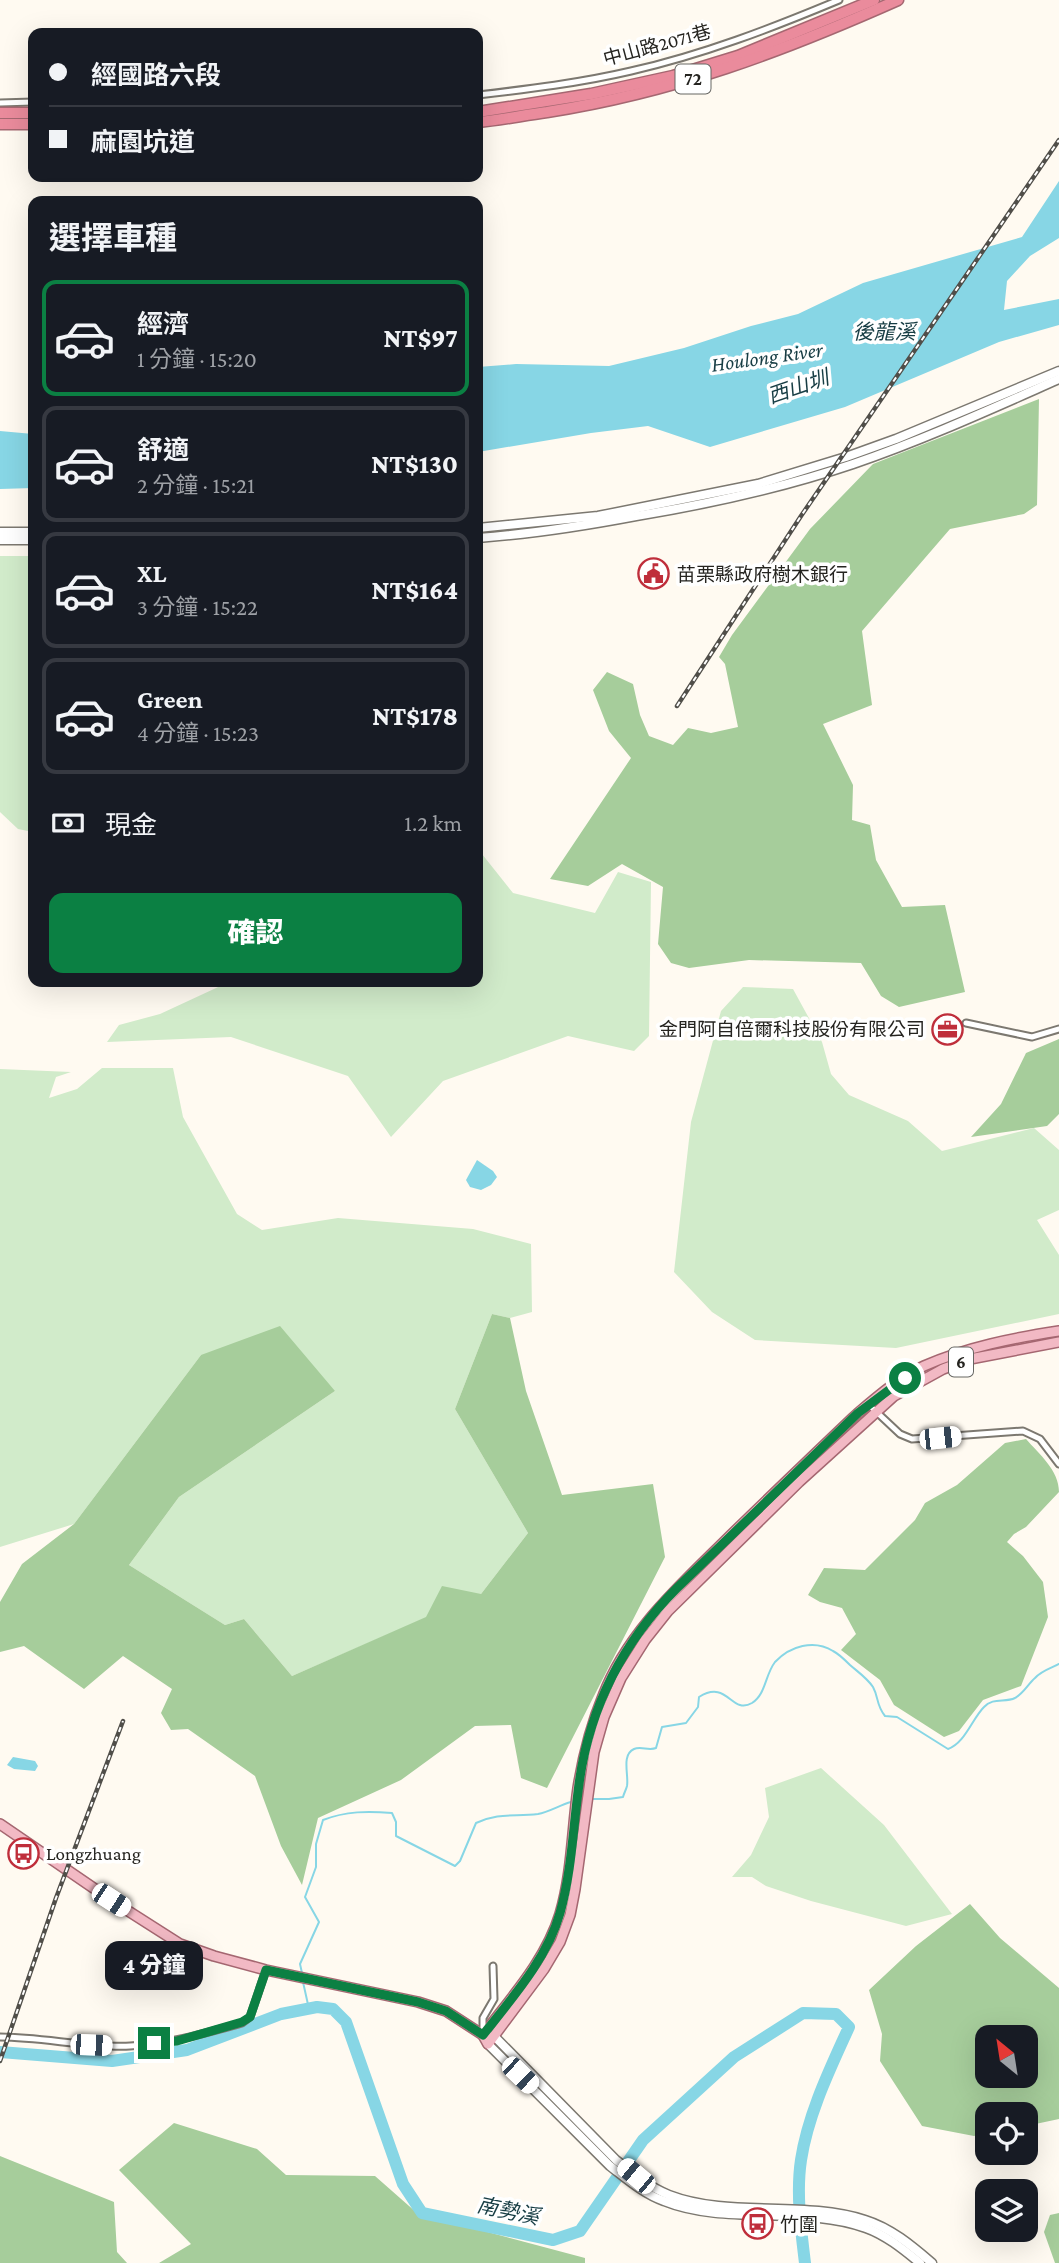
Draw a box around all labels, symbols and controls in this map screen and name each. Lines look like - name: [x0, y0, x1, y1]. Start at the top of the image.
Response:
- street label: 中山路2071巷: [601, 21, 713, 69]
- text: 經國路六段: [91, 61, 221, 90]
- road number: 72: [676, 64, 710, 94]
- text: 麻園坑道: [91, 128, 195, 157]
- text: 選擇車種: [49, 220, 177, 256]
- icon: car: [53, 307, 116, 370]
- text: 經濟: [137, 310, 189, 339]
- water label: 後龍溪: [853, 320, 918, 344]
- text: NT$97: [384, 324, 458, 353]
- water label: Houlong River: [710, 337, 825, 377]
- text: 1 分鐘 · 15:20: [137, 346, 257, 372]
- water label: 西山圳: [764, 364, 835, 409]
- icon: car: [53, 433, 116, 496]
- text: 舒適: [137, 436, 189, 465]
- text: NT$130: [371, 450, 458, 479]
- text: 2 分鐘 · 15:21: [137, 472, 255, 498]
- public building icon: 苗栗縣政府樹木銀行: [637, 557, 671, 591]
- icon: car: [53, 559, 116, 622]
- text: XL: [137, 559, 166, 588]
- place label: 苗栗縣政府樹木銀行: [677, 564, 848, 585]
- text: NT$164: [371, 576, 458, 605]
- text: 3 分鐘 · 15:22: [137, 594, 258, 620]
- icon: car: [53, 685, 116, 748]
- text: Green: [137, 685, 203, 714]
- text: NT$178: [372, 702, 458, 731]
- text: 4 分鐘 · 15:23: [137, 720, 259, 746]
- icon: cash: [49, 804, 87, 842]
- text: 1.2 km: [404, 810, 462, 836]
- text: 現金: [105, 811, 157, 840]
- button: 確認: [49, 893, 462, 973]
- office icon: 金門阿自倍爾科技股份有限公司: [931, 1012, 965, 1046]
- place label: 金門阿自倍爾科技股份有限公司: [659, 1019, 925, 1040]
- road number: 6: [949, 1348, 973, 1377]
- route start: [889, 1362, 921, 1394]
- car: [919, 1425, 962, 1451]
- bus stop icon: Longzhuang: [6, 1836, 40, 1870]
- place label: Longzhuang: [46, 1843, 141, 1864]
- car: [88, 1880, 135, 1920]
- callout: 4 分鐘: [105, 1941, 203, 1990]
- text: 4 分鐘: [122, 1952, 186, 1978]
- north arrow: [975, 2025, 1038, 2088]
- map controls: [975, 2025, 1038, 2242]
- route end: [138, 2027, 170, 2059]
- car: [70, 2034, 113, 2056]
- car: [498, 2053, 543, 2097]
- button: locate: [975, 2102, 1038, 2165]
- car: [614, 2154, 659, 2198]
- button: layers: [975, 2179, 1038, 2242]
- water label: 南勢溪: [475, 2193, 544, 2230]
- bus stop icon: 竹圍: [740, 2207, 774, 2241]
- place label: 竹圍: [780, 2214, 818, 2235]

